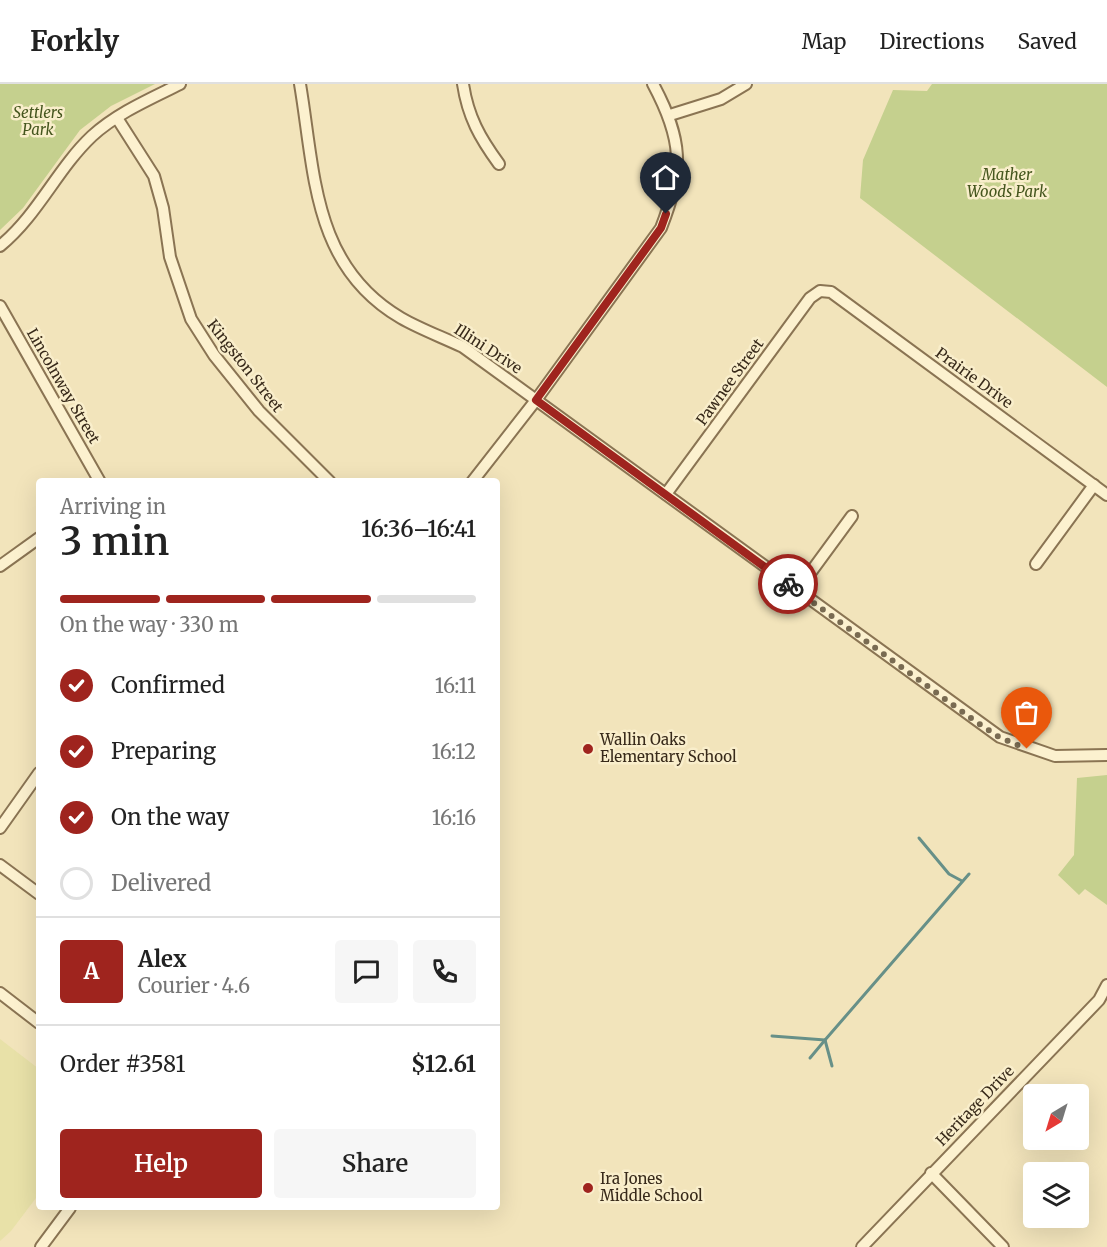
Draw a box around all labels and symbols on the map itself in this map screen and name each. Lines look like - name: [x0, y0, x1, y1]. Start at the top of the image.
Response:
- park label: Settlers Park: [13, 103, 63, 139]
- pin: [640, 152, 691, 214]
- park label: Mather Woods Park: [967, 165, 1048, 201]
- street label: Kingston Street: [203, 316, 288, 416]
- street label: Illini Drive: [451, 320, 526, 378]
- street label: Lincolnway Street: [23, 325, 104, 447]
- street label: Pawnee Street: [692, 334, 768, 429]
- street label: Prairie Drive: [932, 343, 1017, 412]
- courier: [758, 554, 818, 614]
- pin: [1001, 687, 1052, 749]
- place label: Wallin Oaks Elementary School: [599, 730, 737, 766]
- marker: Wallin Oaks Elementary School: [581, 742, 595, 756]
- street label: Heritage Drive: [932, 1061, 1018, 1150]
- north arrow: [1023, 1084, 1089, 1150]
- place label: Ira Jones Middle School: [600, 1169, 703, 1205]
- marker: Ira Jones Middle School: [581, 1181, 595, 1195]

